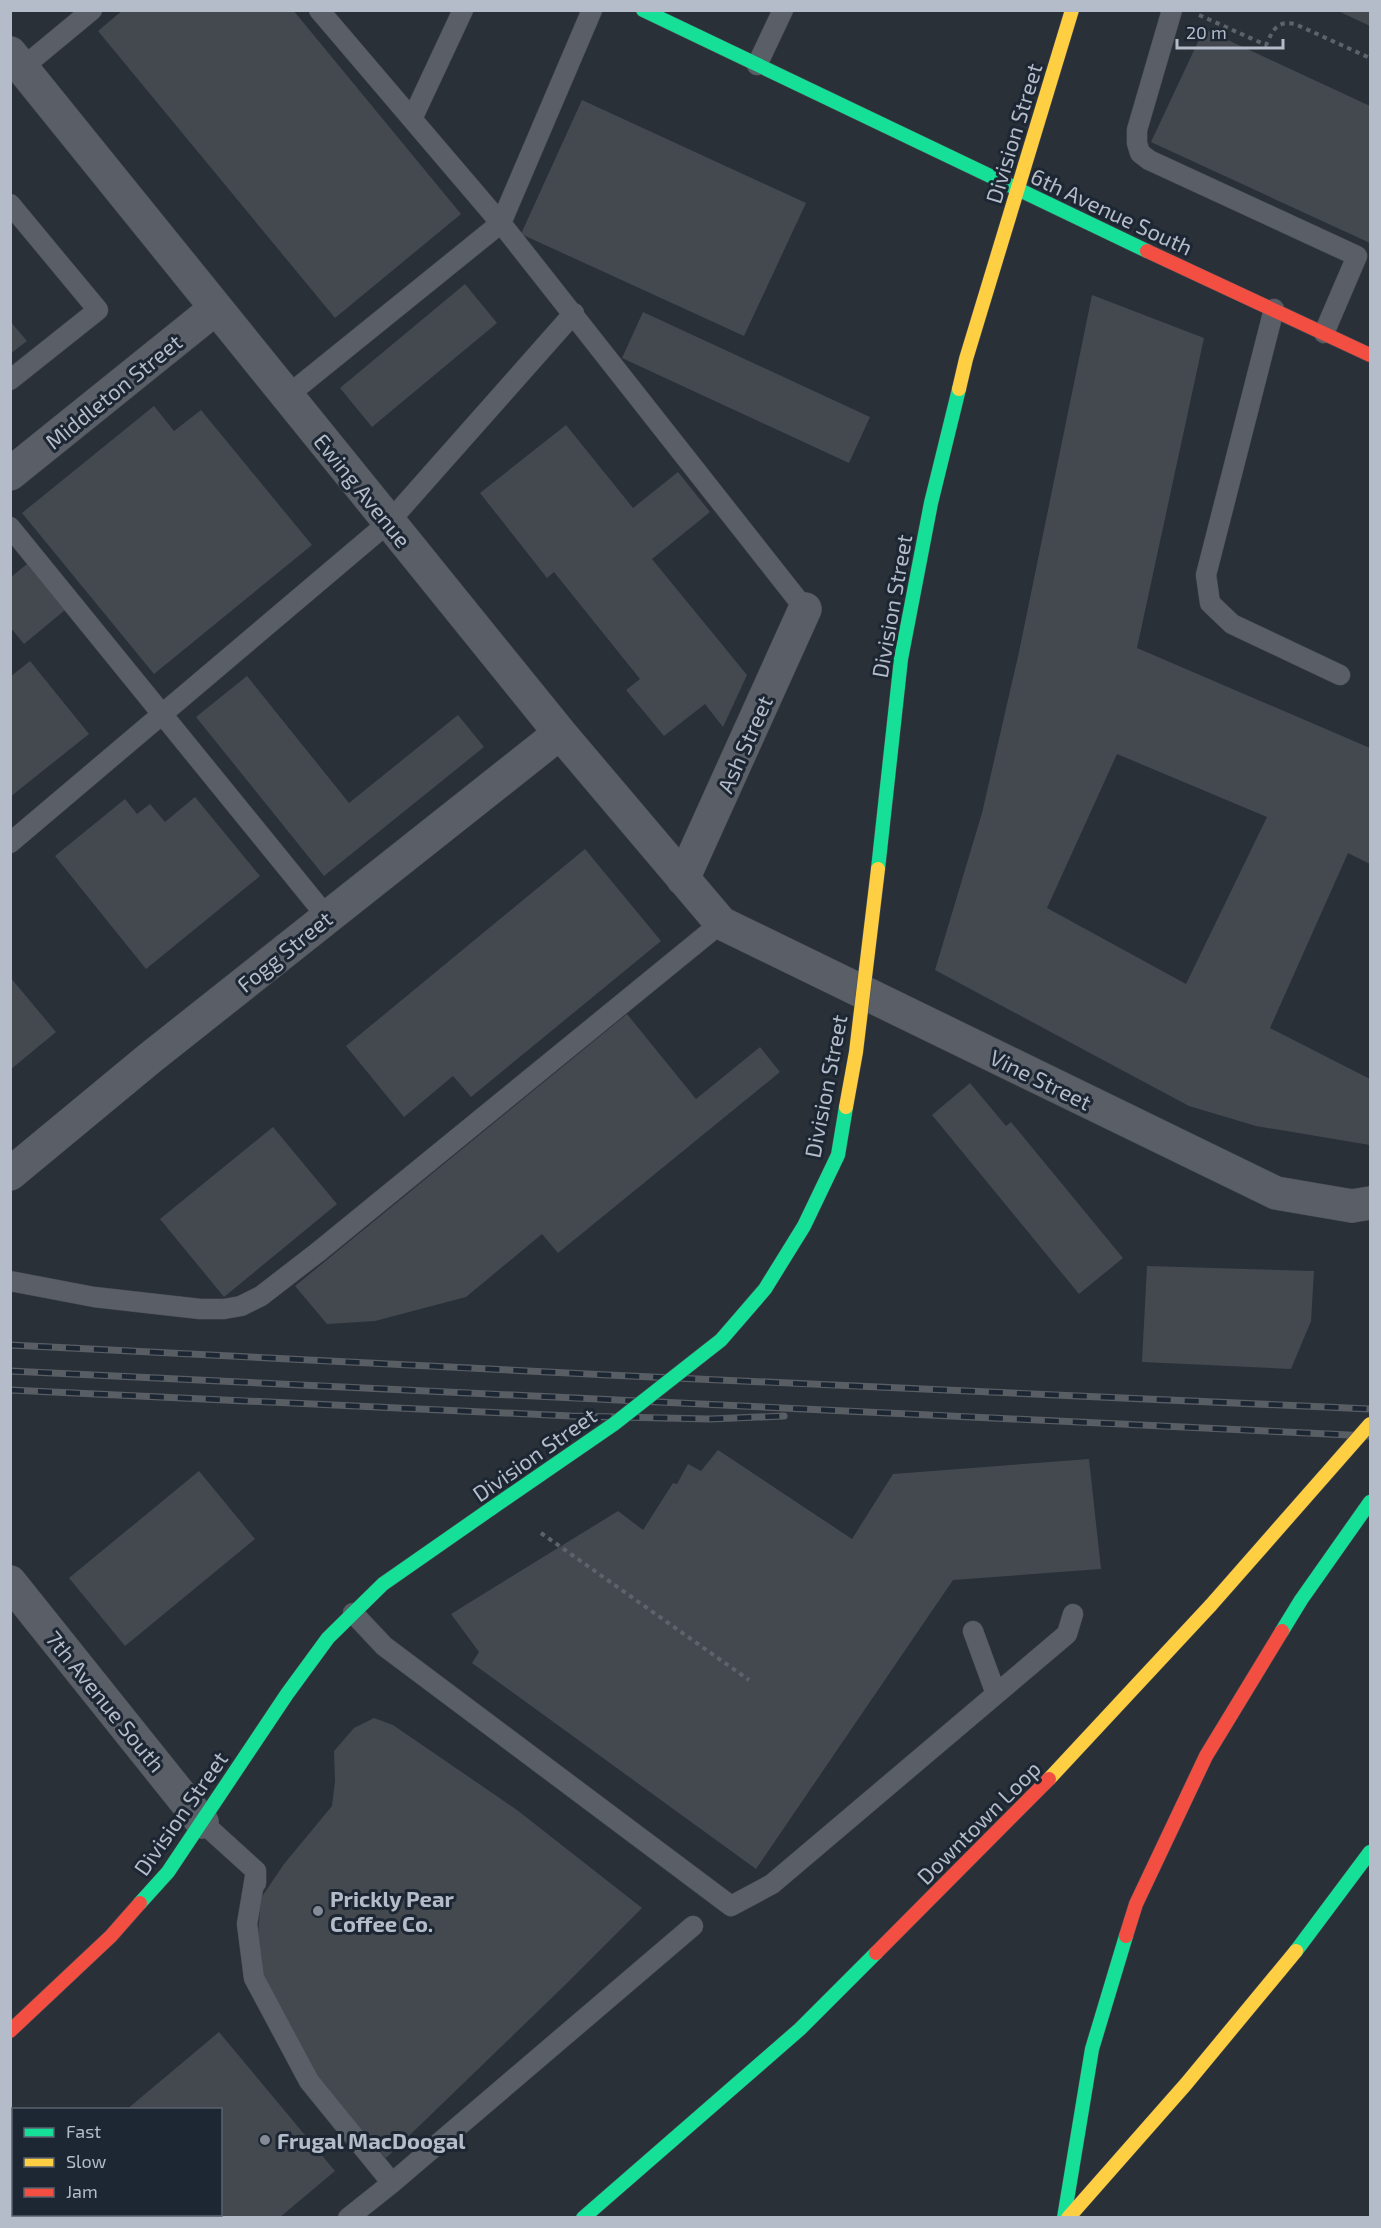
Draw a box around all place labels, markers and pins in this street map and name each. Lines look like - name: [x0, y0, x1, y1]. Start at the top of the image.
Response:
- place label: Prickly Pear Coffee Co.: [330, 1885, 454, 1936]
- marker: Prickly Pear Coffee Co.: [311, 1904, 325, 1918]
- place label: Frugal MacDoogal: [277, 2127, 466, 2153]
- marker: Frugal MacDoogal: [258, 2133, 272, 2147]

